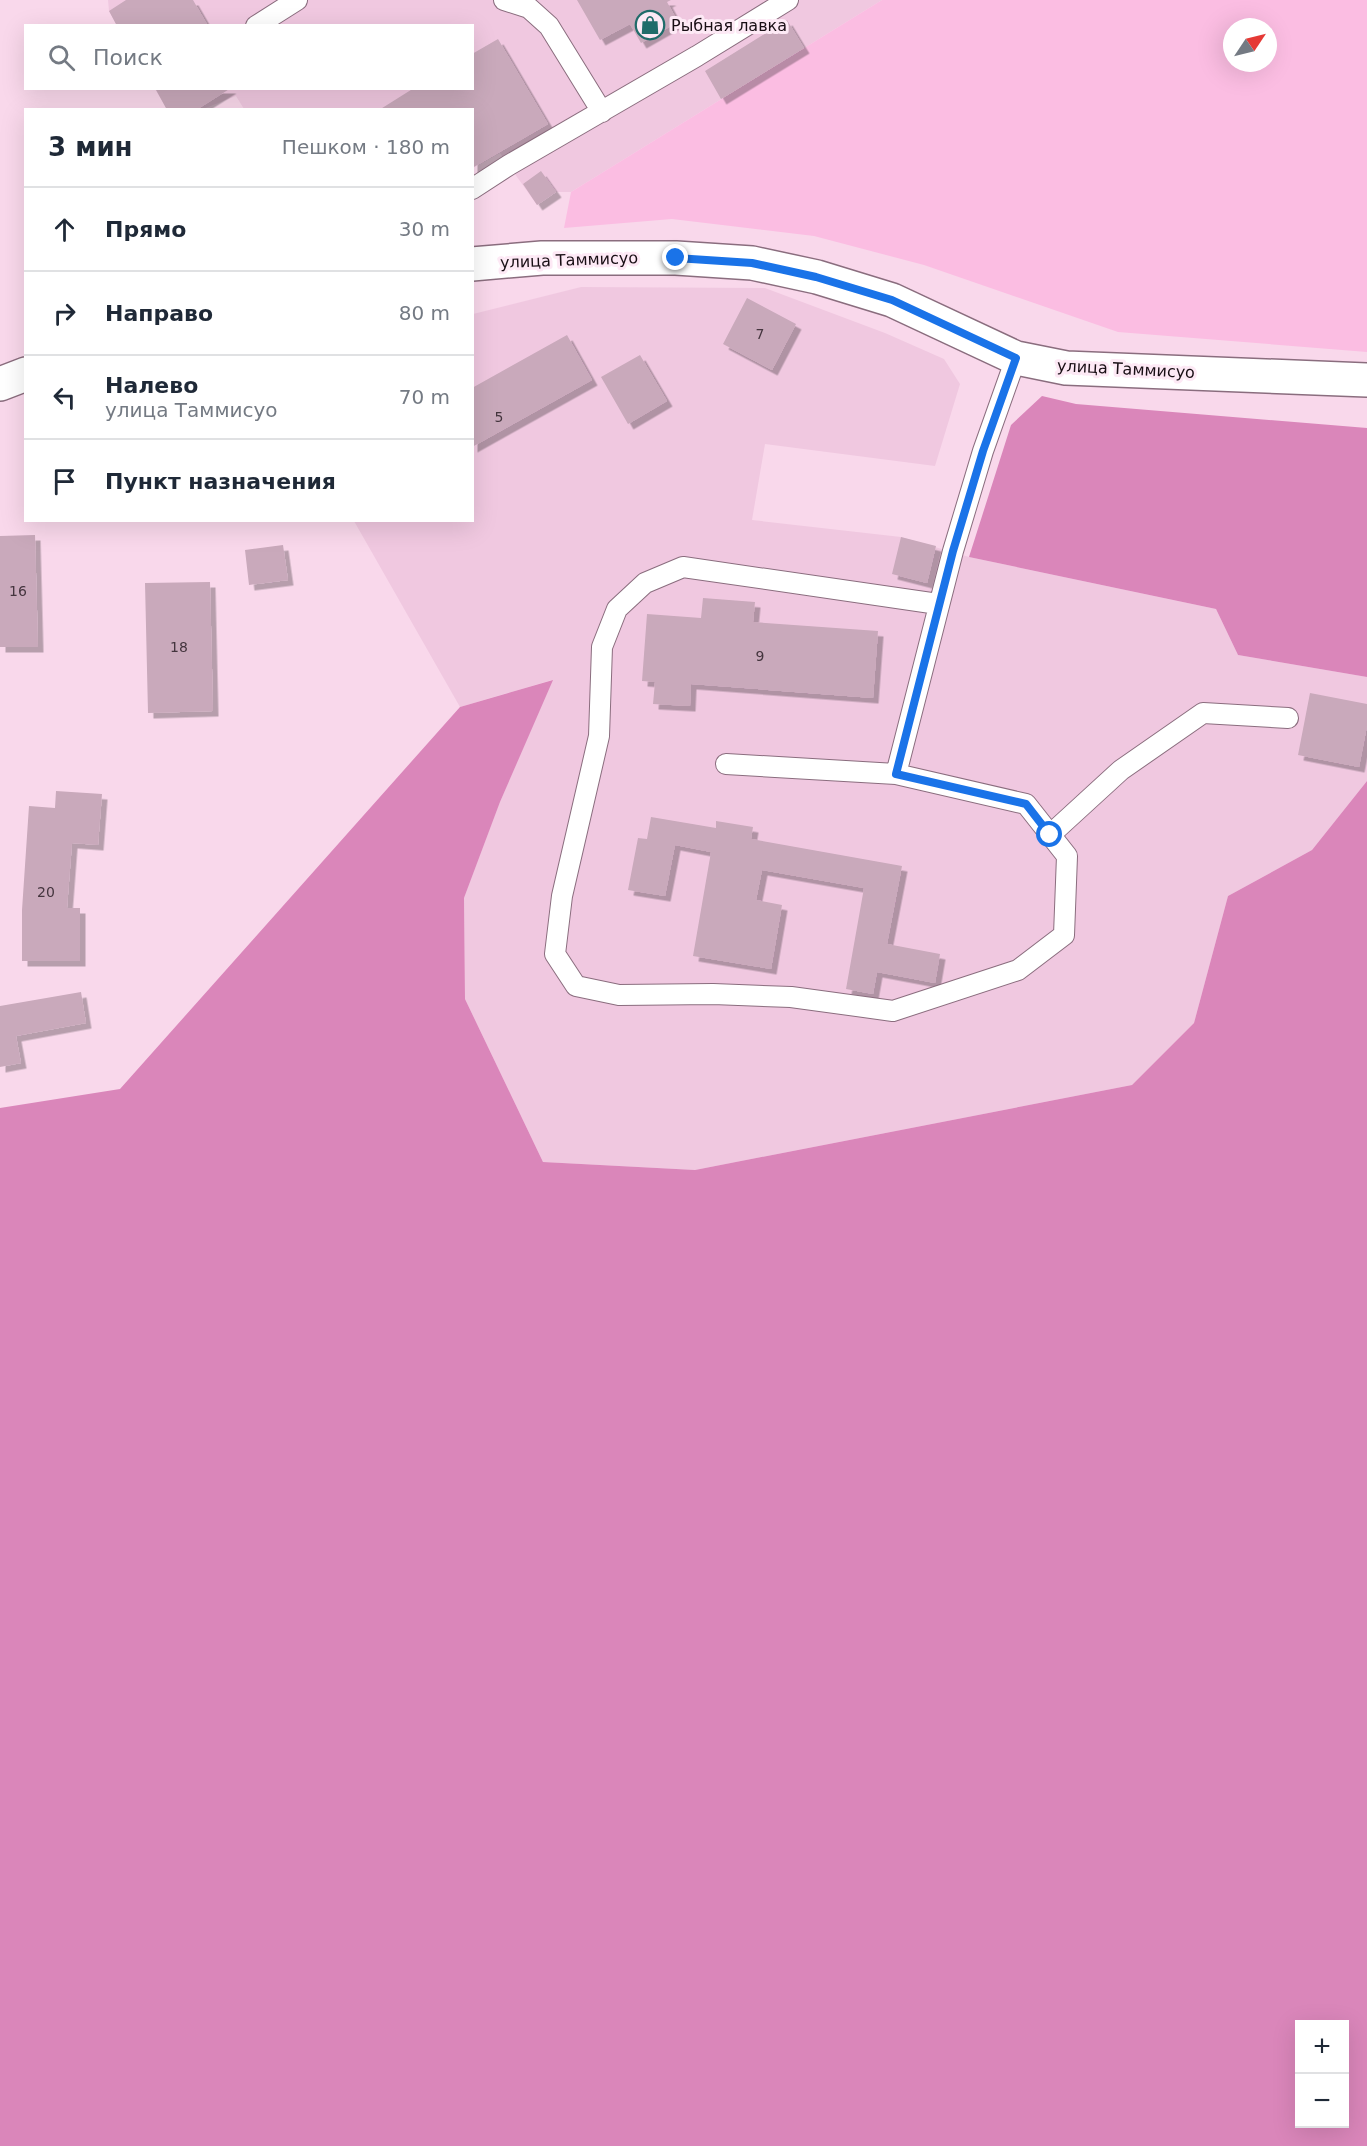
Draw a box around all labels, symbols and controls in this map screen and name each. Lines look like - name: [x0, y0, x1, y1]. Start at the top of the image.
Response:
- shop icon: Рыбная лавка: [634, 9, 666, 41]
- place label: Рыбная лавка: [671, 16, 787, 35]
- north arrow: [1223, 18, 1277, 72]
- search box: [24, 24, 474, 90]
- icon: search: [45, 41, 78, 74]
- text: Поиск: [93, 45, 163, 70]
- text: 3 мин: [48, 132, 133, 162]
- text: Пешком · 180 m: [282, 135, 450, 159]
- icon: ahead: [48, 213, 81, 246]
- text: Прямо: [105, 217, 186, 242]
- text: 30 m: [399, 217, 450, 241]
- route end: [662, 244, 688, 270]
- street label: улица Таммисуо: [500, 248, 638, 272]
- icon: right: [48, 297, 81, 330]
- text: Направо: [105, 301, 213, 326]
- text: 80 m: [399, 301, 450, 325]
- house number: 7: [756, 326, 764, 342]
- street label: улица Таммисуо: [1057, 356, 1195, 382]
- text: Налево: [105, 373, 198, 398]
- icon: left: [48, 381, 81, 414]
- text: 70 m: [399, 385, 450, 409]
- text: улица Таммисуо: [105, 398, 278, 422]
- house number: 5: [495, 409, 503, 425]
- icon: arrive: [48, 465, 81, 498]
- text: Пункт назначения: [105, 469, 336, 494]
- house number: 16: [9, 583, 27, 599]
- house number: 18: [170, 639, 188, 655]
- house number: 9: [756, 648, 764, 664]
- route start: [1036, 821, 1062, 847]
- house number: 20: [37, 884, 55, 900]
- map controls: [1295, 2020, 1349, 2128]
- button: +: [1295, 2020, 1349, 2074]
- button: −: [1295, 2074, 1349, 2128]

